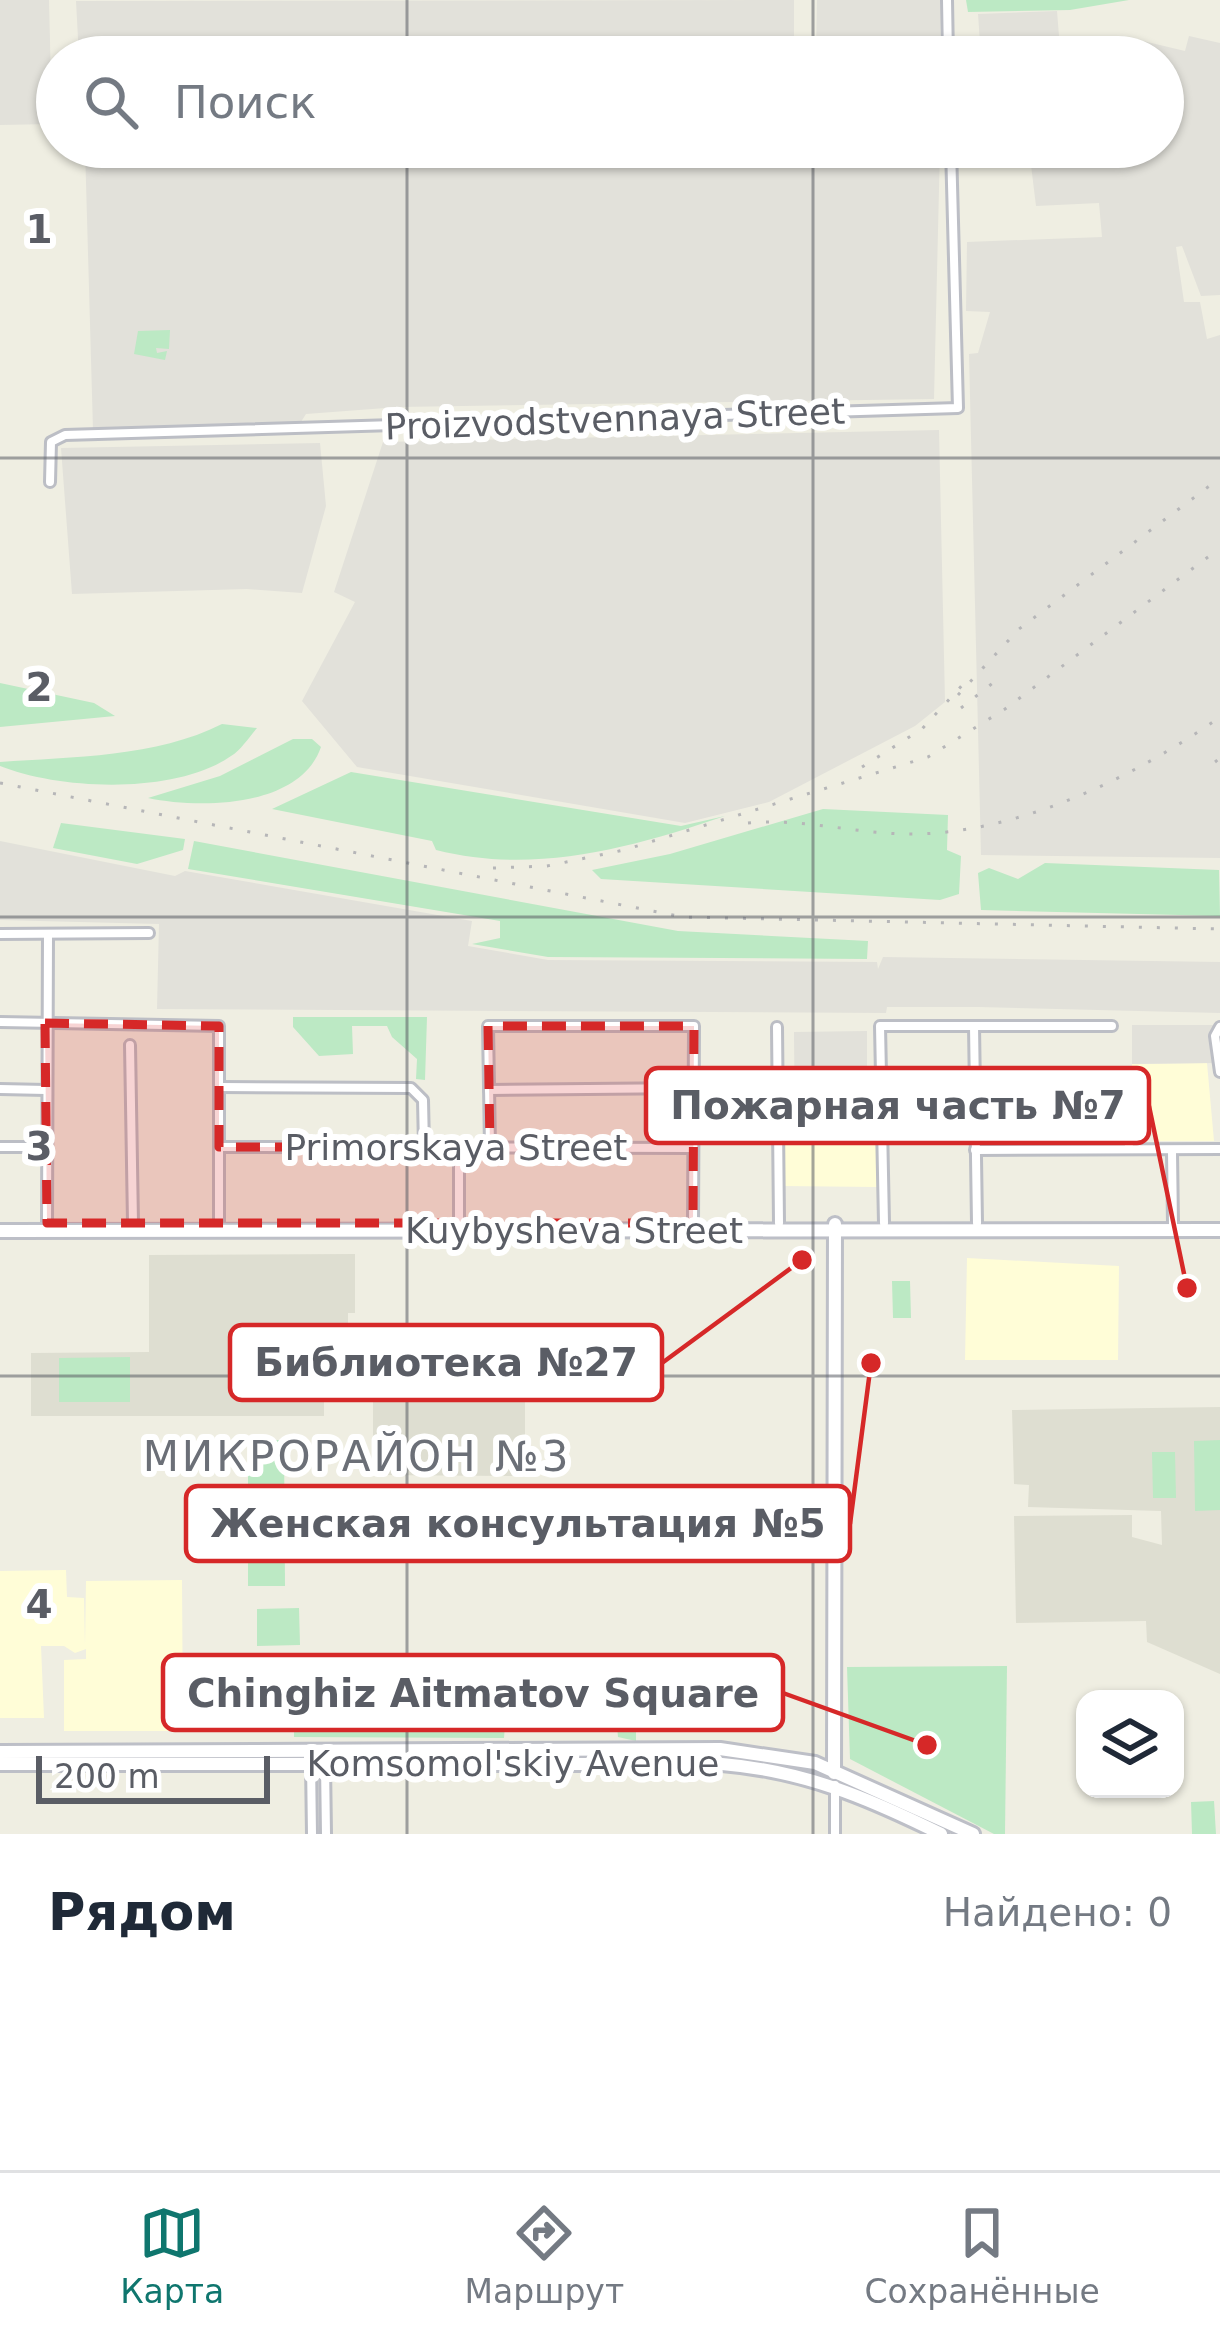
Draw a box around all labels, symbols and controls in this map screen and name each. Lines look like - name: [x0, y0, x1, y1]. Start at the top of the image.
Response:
- search box: [36, 36, 1184, 168]
- icon: search: [78, 69, 144, 135]
- text: Поиск: [174, 76, 317, 129]
- text: 1: [25, 207, 53, 252]
- street label: Proizvodstvennaya Street: [384, 390, 846, 448]
- text: 2: [25, 665, 53, 710]
- callout: Пожарная часть №7: [646, 1068, 1149, 1143]
- text: Пожарная часть №7: [670, 1083, 1126, 1128]
- text: 3: [25, 1124, 53, 1169]
- street label: Primorskaya Street: [284, 1127, 628, 1168]
- street label: Kuybysheva Street: [405, 1210, 743, 1251]
- callout: Библиотека №27: [230, 1325, 662, 1400]
- text: Библиотека №27: [254, 1340, 638, 1385]
- district label: МИКРОРАЙОН №3: [143, 1431, 571, 1481]
- callout: Женская консультация №5: [186, 1486, 850, 1561]
- text: Женская консультация №5: [210, 1501, 826, 1546]
- text: 4: [25, 1582, 53, 1627]
- callout: Chinghiz Aitmatov Square: [163, 1655, 783, 1730]
- text: Chinghiz Aitmatov Square: [187, 1671, 759, 1716]
- map controls: [1076, 1690, 1184, 1798]
- button: layers: [1076, 1690, 1184, 1798]
- street label: Komsomol'skiy Avenue: [307, 1743, 719, 1784]
- scale bar: [36, 1750, 270, 1803]
- text: 200 m: [54, 1757, 160, 1796]
- text: Рядом: [48, 1883, 236, 1942]
- text: Найдено: 0: [943, 1890, 1172, 1935]
- tab: Карта: [120, 2200, 224, 2311]
- tab: Маршрут: [465, 2200, 624, 2311]
- tab: Сохранённые: [864, 2200, 1100, 2311]

